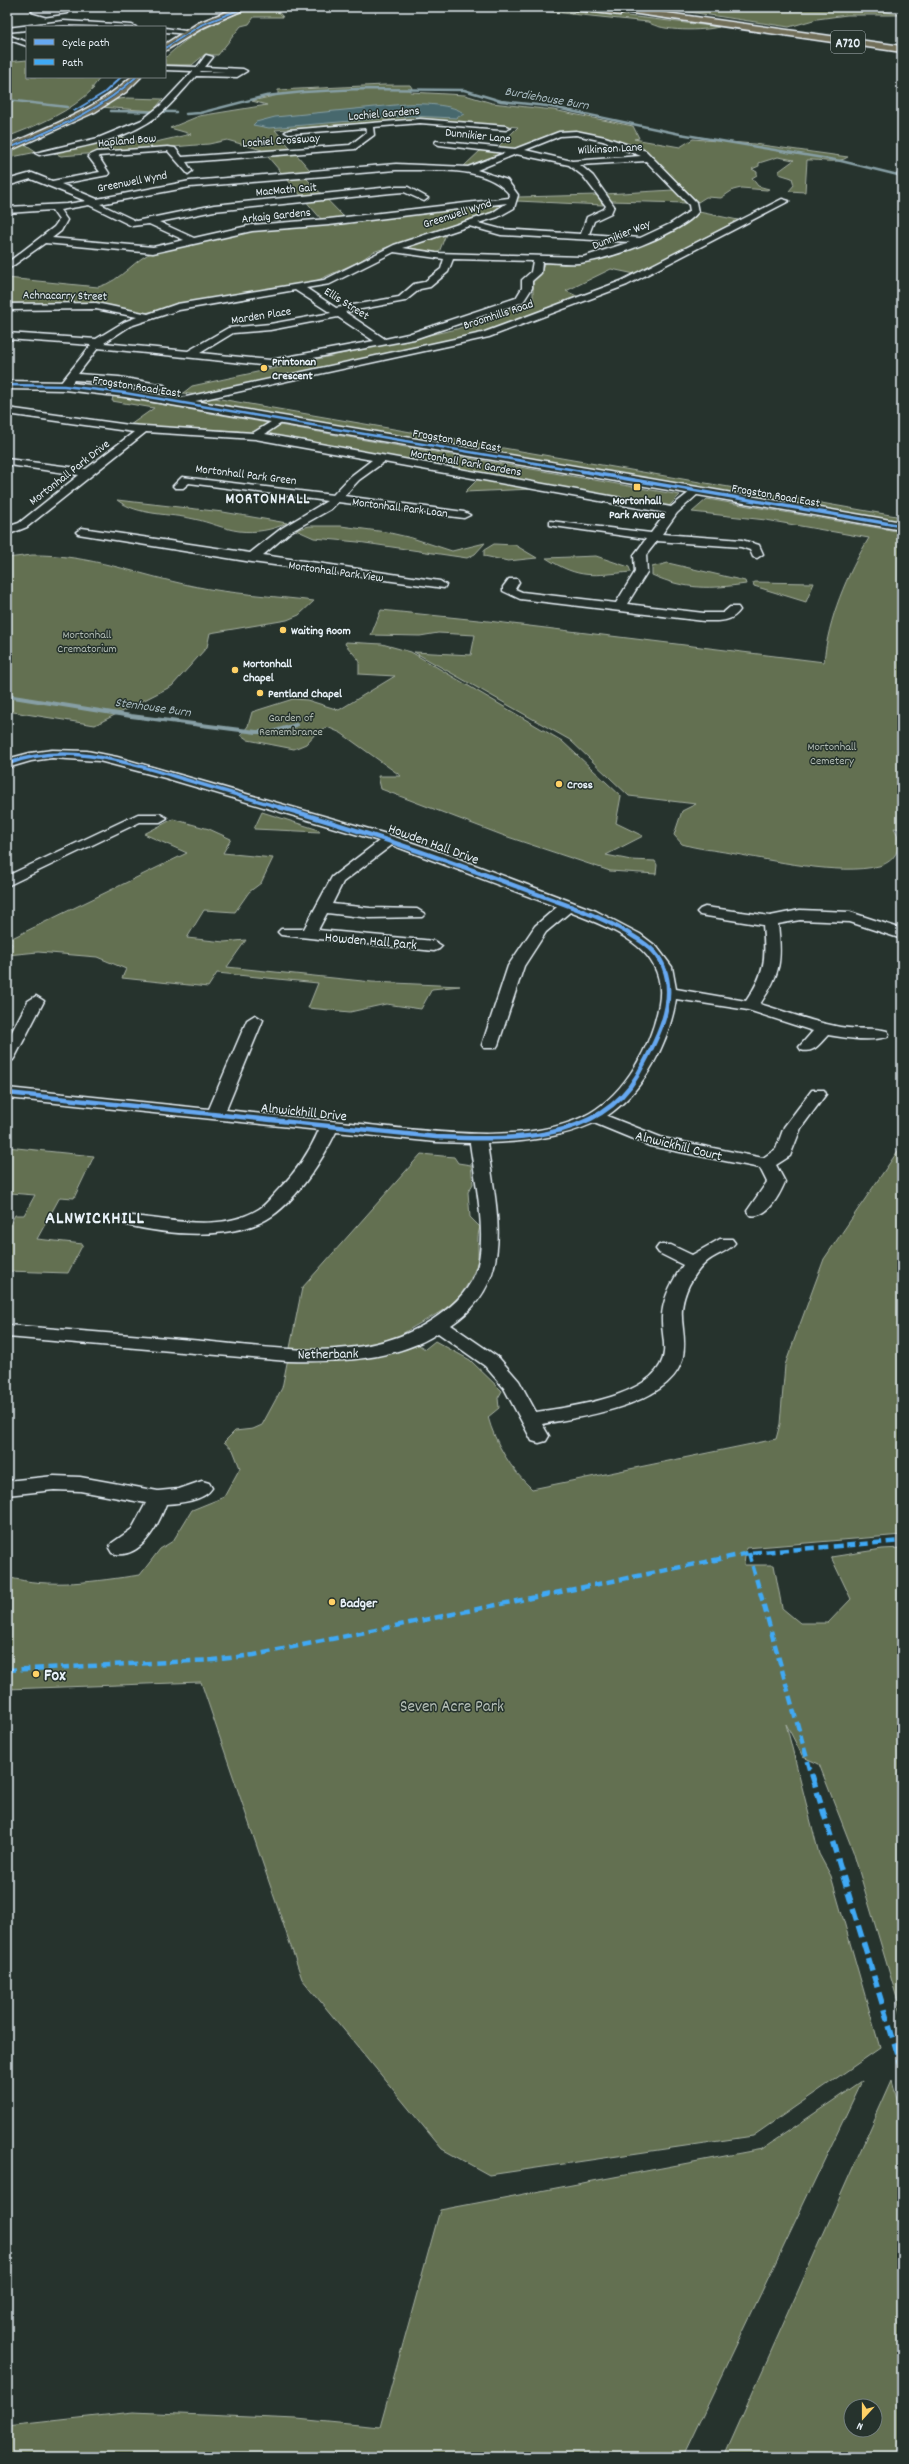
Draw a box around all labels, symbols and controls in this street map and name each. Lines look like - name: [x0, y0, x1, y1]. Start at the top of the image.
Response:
- legend: [26, 26, 166, 78]
- road number: A720: [831, 31, 865, 53]
- text: Cycle path: [62, 35, 110, 52]
- text: Path: [62, 55, 83, 72]
- water label: Burdiehouse Burn: [503, 83, 591, 116]
- street label: Lochiel Gardens: [348, 103, 420, 126]
- street label: Dunnikier Lane: [444, 125, 511, 148]
- street label: Hapland Bow: [97, 130, 157, 153]
- street label: Lochiel Crossway: [242, 130, 322, 153]
- street label: Wilkinson Lane: [577, 139, 643, 160]
- street label: Greenwell Wynd: [96, 167, 169, 198]
- street label: MacMath Gait: [255, 179, 318, 202]
- street label: Greenwell Wynd: [421, 195, 494, 233]
- street label: Arkaig Gardens: [241, 204, 312, 229]
- street label: Dunnikier Way: [590, 216, 654, 255]
- street label: Ellis Street: [320, 284, 373, 325]
- street label: Achnacarry Street: [23, 287, 108, 306]
- street label: Broomhills Road: [461, 296, 536, 335]
- street label: Marden Place: [230, 303, 292, 330]
- place label: Printonan Crescent: [272, 354, 317, 385]
- marker: Printonan Crescent: [259, 363, 269, 373]
- street label: Frogston Road East: [91, 372, 183, 403]
- street label: Frogston Road East: [411, 425, 503, 458]
- street label: Mortonhall Park Drive: [26, 436, 114, 510]
- street label: Mortonhall Park Gardens: [409, 445, 523, 482]
- street label: Mortonhall Park Green: [194, 461, 298, 490]
- street label: Frogston Road East: [730, 480, 822, 513]
- marker: Mortonhall Park Avenue: [632, 482, 642, 492]
- district label: MORTONHALL: [226, 489, 310, 511]
- place label: Mortonhall Park Avenue: [609, 493, 666, 524]
- street label: Mortonhall Park Loan: [351, 494, 449, 523]
- street label: Mortonhall Park View: [287, 557, 385, 588]
- place label: Waiting Room: [291, 623, 351, 640]
- marker: Waiting Room: [278, 625, 288, 635]
- park label: Mortonhall Crematorium: [57, 627, 117, 658]
- place label: Mortonhall Chapel: [243, 656, 292, 687]
- marker: Mortonhall Chapel: [230, 665, 240, 675]
- place label: Pentland Chapel: [268, 686, 342, 703]
- marker: Pentland Chapel: [255, 688, 265, 698]
- water label: Stenhouse Burn: [114, 694, 193, 723]
- park label: Garden of Remembrance: [259, 710, 323, 741]
- park label: Mortonhall Cemetery: [808, 739, 857, 770]
- place label: Cross: [567, 777, 593, 794]
- marker: Cross: [554, 779, 564, 789]
- street label: Howden Hall Drive: [385, 819, 482, 871]
- street label: Howden Hall Park: [324, 928, 418, 956]
- street label: Alnwickhill Drive: [260, 1099, 348, 1127]
- street label: Alnwickhill Court: [633, 1126, 724, 1167]
- district label: ALNWICKHILL: [45, 1207, 145, 1232]
- street label: Netherbank: [297, 1344, 359, 1366]
- place label: Badger: [340, 1594, 378, 1614]
- marker: Badger: [327, 1597, 337, 1607]
- place label: Fox: [44, 1665, 66, 1689]
- marker: Fox: [31, 1669, 41, 1679]
- park label: Seven Acre Park: [400, 1696, 504, 1720]
- north arrow: [843, 2398, 883, 2438]
- text: N: [854, 2417, 866, 2434]

